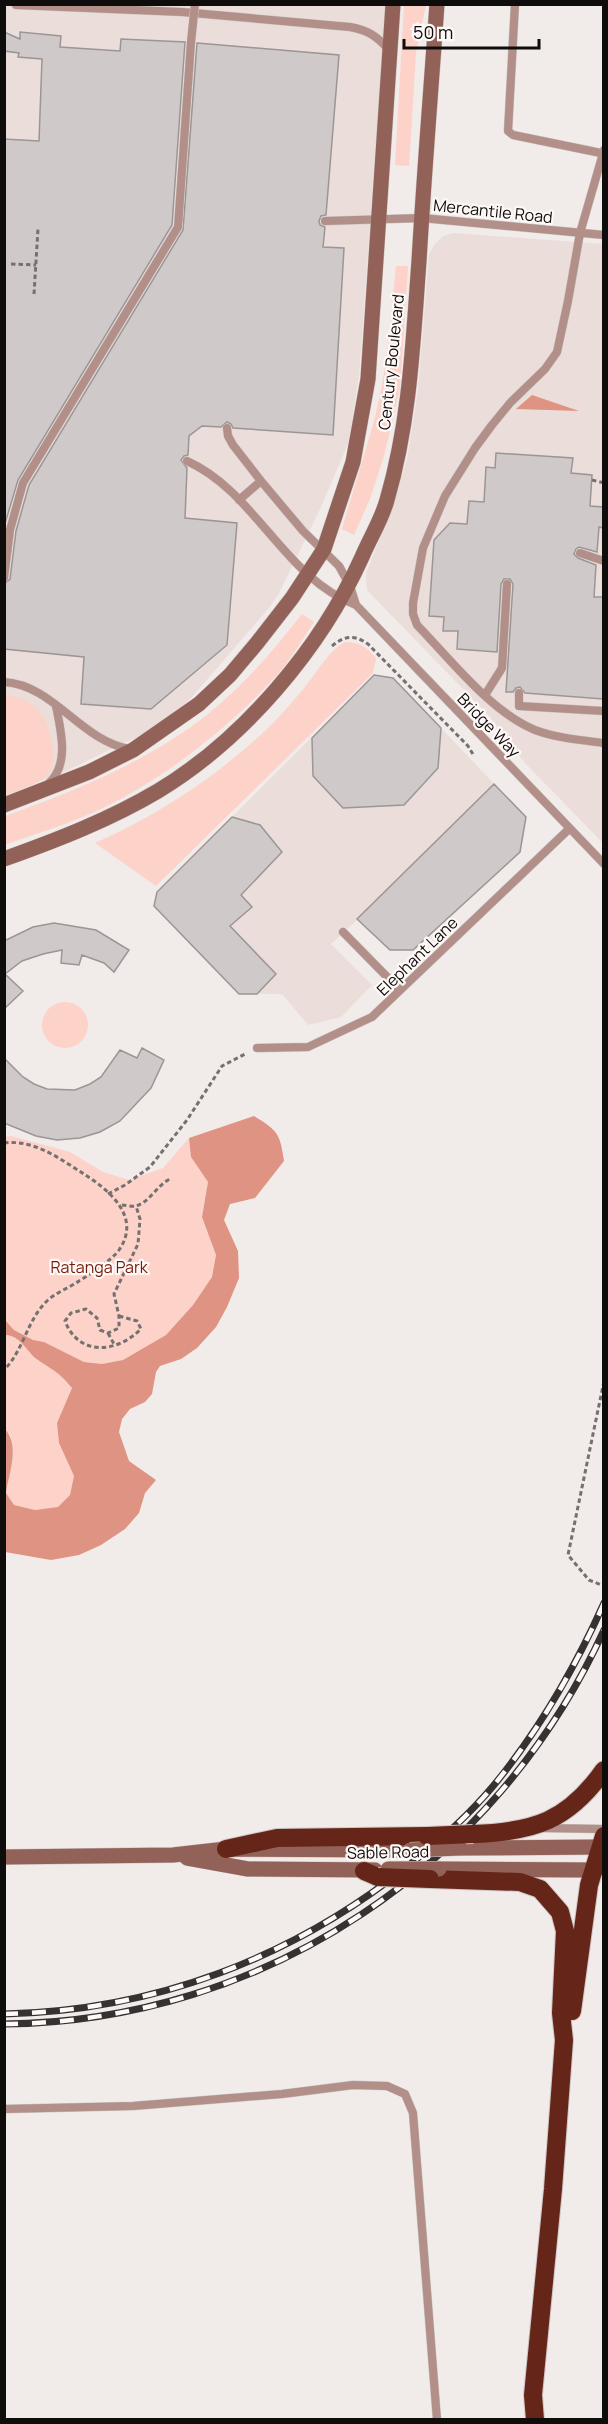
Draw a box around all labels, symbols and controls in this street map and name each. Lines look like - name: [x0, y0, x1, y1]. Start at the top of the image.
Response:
- scale bar: [404, 12, 539, 50]
- text: 50 m: [413, 20, 453, 44]
- street label: Mercantile Road: [432, 194, 554, 228]
- street label: Century Boulevard: [373, 293, 409, 431]
- street label: Bridge Way: [453, 688, 526, 763]
- street label: Elephant Lane: [372, 912, 462, 1000]
- park label: Ratanga Park: [50, 1256, 149, 1278]
- street label: Sable Road: [347, 1840, 429, 1864]

